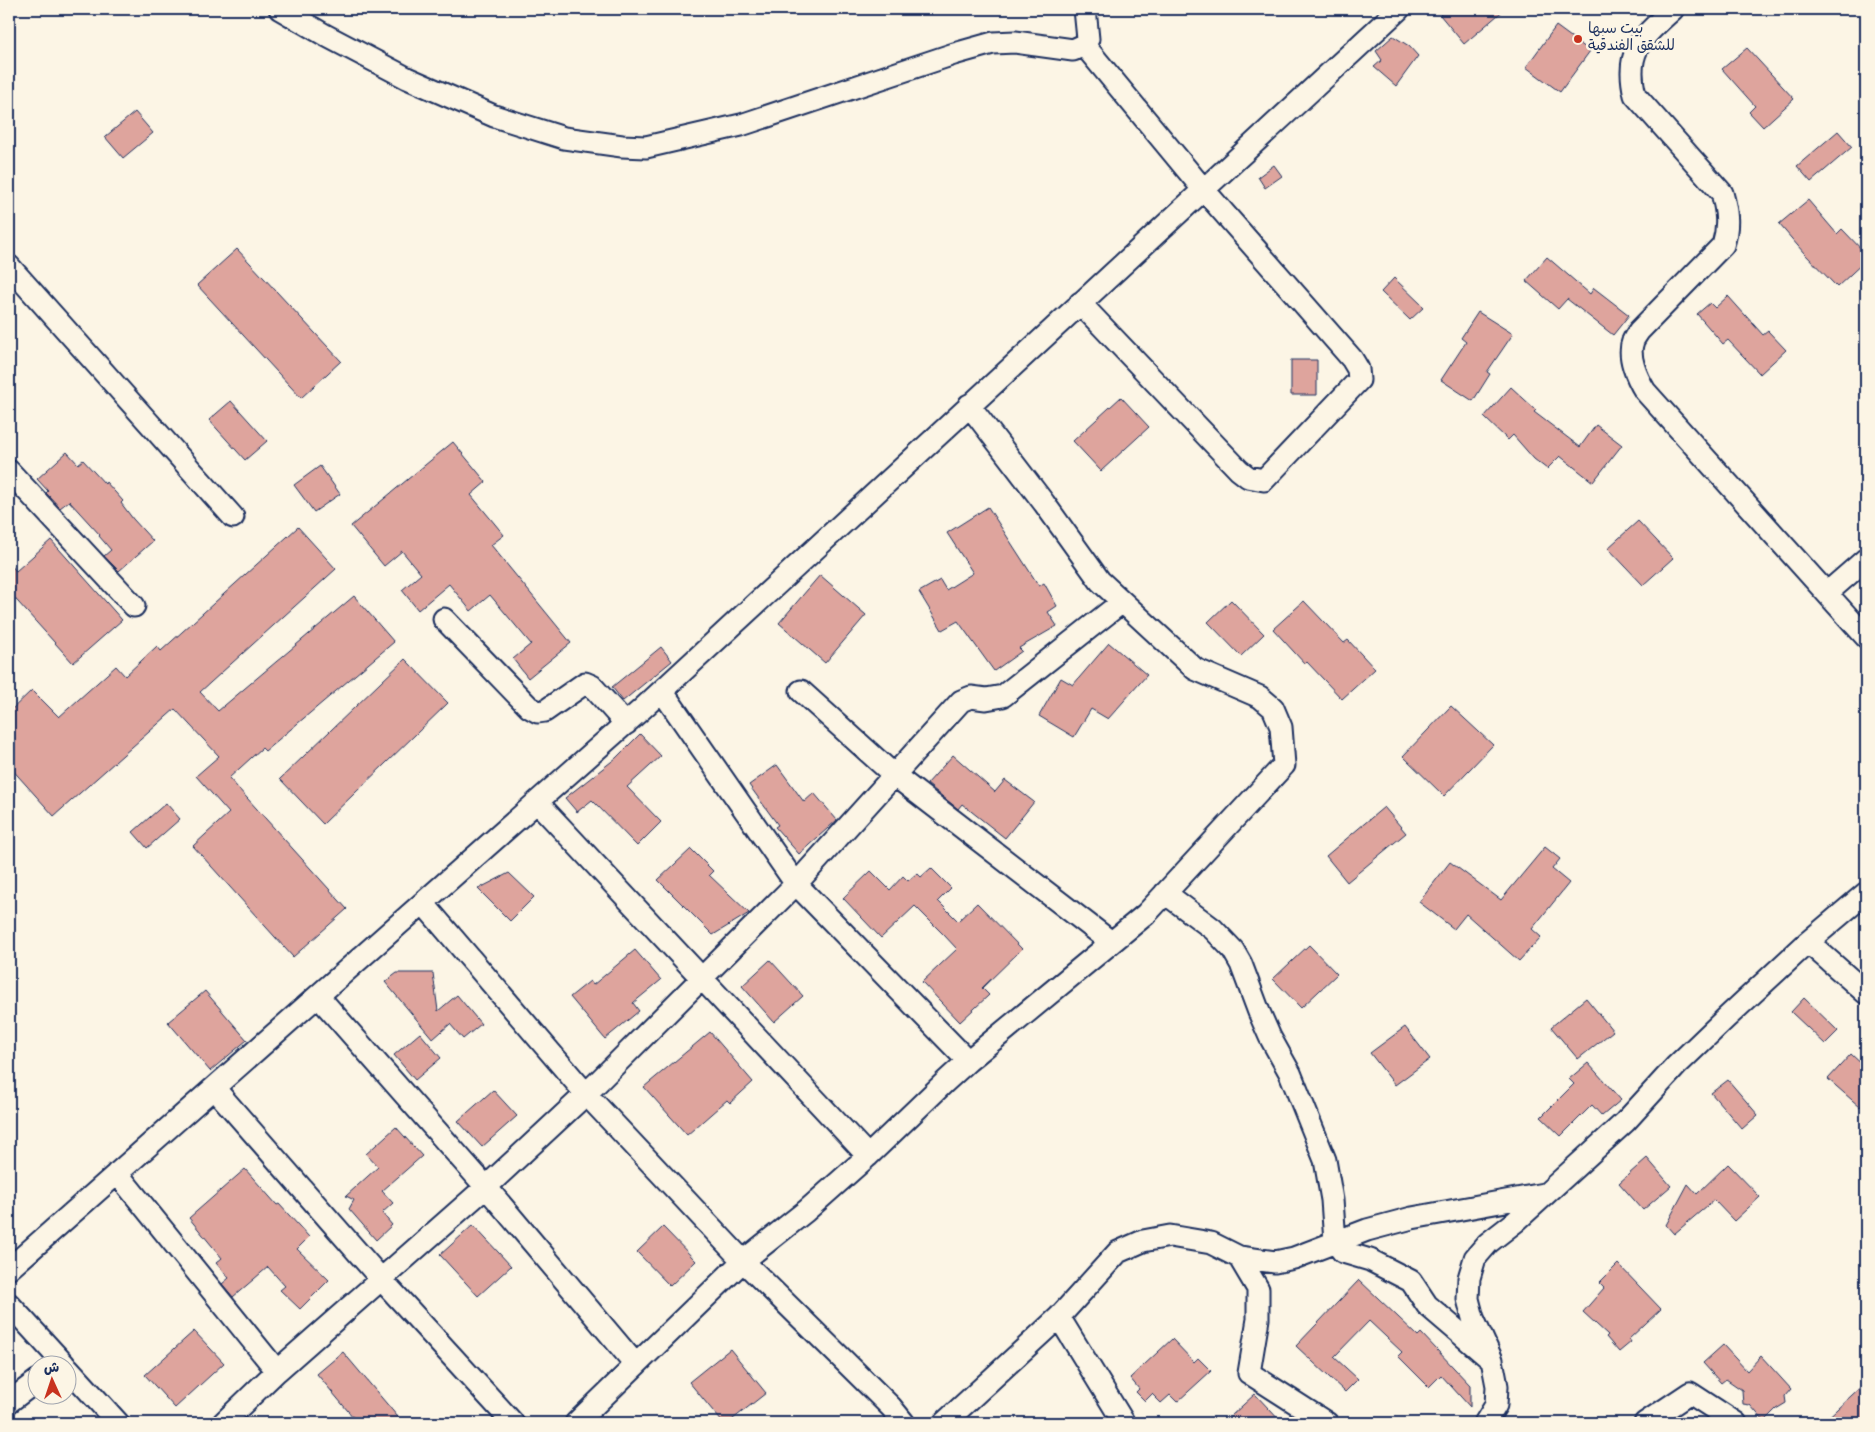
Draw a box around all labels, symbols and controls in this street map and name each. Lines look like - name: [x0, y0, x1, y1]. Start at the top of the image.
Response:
- place label: بيت سبها للشقق الفندقية: [1588, 19, 1675, 58]
- marker: بيت سبها للشقق الفندقية: [1572, 33, 1584, 45]
- north arrow: [28, 1354, 78, 1404]
- text: ش: [43, 1359, 60, 1379]

